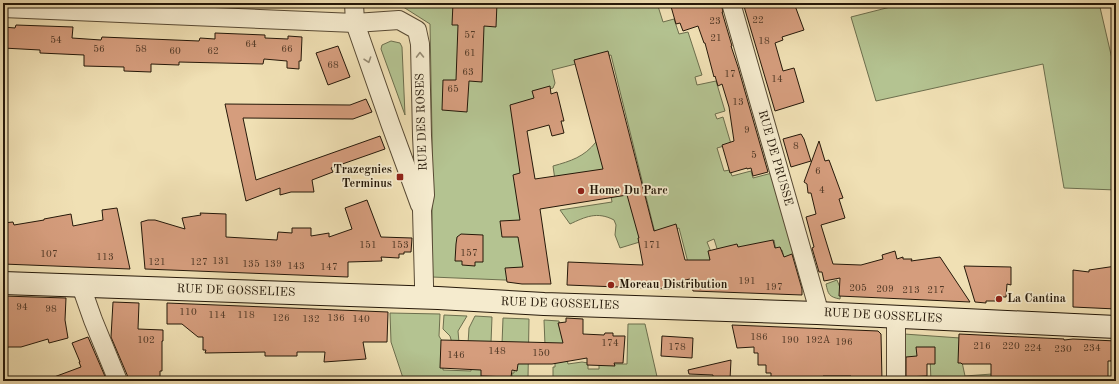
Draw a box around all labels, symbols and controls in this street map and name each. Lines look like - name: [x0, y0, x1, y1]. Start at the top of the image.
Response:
- house number: 22: [752, 15, 764, 25]
- house number: 23: [709, 16, 721, 26]
- house number: 57: [464, 30, 476, 40]
- house number: 21: [710, 33, 722, 43]
- house number: 54: [50, 35, 62, 45]
- house number: 18: [758, 36, 770, 46]
- house number: 64: [245, 39, 257, 49]
- house number: 56: [93, 44, 105, 54]
- house number: 58: [135, 44, 147, 54]
- house number: 66: [281, 44, 293, 54]
- house number: 60: [169, 46, 181, 56]
- house number: 62: [207, 46, 219, 56]
- house number: 61: [464, 48, 476, 58]
- one-way arrow: [416, 52, 425, 58]
- one-way arrow: [363, 56, 372, 63]
- house number: 68: [327, 60, 339, 70]
- house number: 63: [462, 67, 474, 77]
- house number: 17: [724, 69, 736, 79]
- street label: RUE DES ROSES: [414, 73, 430, 171]
- house number: 14: [771, 74, 783, 84]
- house number: 65: [447, 84, 459, 94]
- house number: 13: [732, 97, 744, 107]
- street label: RUE DE PRUSSE: [756, 109, 794, 207]
- house number: 9: [744, 125, 750, 135]
- house number: 8: [793, 141, 799, 151]
- house number: 5: [751, 150, 757, 160]
- place label: Trazegnies Terminus: [333, 164, 392, 190]
- house number: 6: [815, 166, 821, 176]
- marker: Trazegnies Terminus: [395, 172, 405, 182]
- place label: Home Du Parc: [589, 185, 668, 197]
- house number: 4: [819, 185, 825, 195]
- marker: Home Du Parc: [576, 186, 586, 196]
- house number: 151: [359, 240, 377, 250]
- house number: 153: [391, 240, 409, 250]
- house number: 171: [643, 240, 661, 250]
- house number: 157: [460, 248, 478, 258]
- house number: 107: [40, 249, 58, 259]
- house number: 113: [96, 252, 114, 262]
- house number: 131: [212, 256, 230, 266]
- house number: 121: [148, 257, 166, 267]
- house number: 127: [190, 257, 208, 267]
- house number: 135: [242, 259, 260, 269]
- house number: 139: [264, 259, 282, 269]
- house number: 143: [287, 261, 305, 271]
- house number: 147: [320, 262, 338, 272]
- house number: 191: [738, 276, 756, 286]
- place label: Moreau Distribution: [619, 279, 728, 291]
- marker: Moreau Distribution: [606, 280, 616, 290]
- house number: 197: [765, 282, 783, 292]
- street label: RUE DE GOSSELIES: [176, 283, 296, 299]
- house number: 205: [849, 283, 867, 293]
- house number: 209: [876, 284, 894, 294]
- house number: 213: [902, 285, 920, 295]
- house number: 217: [927, 285, 945, 295]
- place label: La Cantina: [1007, 293, 1066, 305]
- marker: La Cantina: [994, 294, 1004, 304]
- street label: RUE DE GOSSELIES: [500, 296, 620, 312]
- house number: 94: [16, 302, 28, 312]
- house number: 98: [45, 304, 57, 314]
- house number: 110: [179, 307, 197, 317]
- street label: RUE DE GOSSELIES: [823, 307, 943, 325]
- house number: 114: [208, 310, 226, 320]
- house number: 118: [237, 310, 255, 320]
- house number: 126: [272, 313, 290, 323]
- house number: 136: [327, 313, 345, 323]
- house number: 132: [302, 314, 320, 324]
- house number: 140: [352, 314, 370, 324]
- house number: 186: [750, 332, 768, 342]
- house number: 102: [137, 335, 155, 345]
- house number: 190: [781, 335, 799, 345]
- house number: 192A: [805, 335, 831, 345]
- house number: 196: [835, 337, 853, 347]
- house number: 174: [601, 338, 619, 348]
- house number: 216: [973, 341, 991, 351]
- house number: 220: [1002, 341, 1020, 351]
- house number: 178: [668, 342, 686, 352]
- house number: 224: [1024, 343, 1042, 353]
- house number: 234: [1083, 343, 1101, 353]
- house number: 230: [1054, 344, 1072, 354]
- house number: 148: [488, 346, 506, 356]
- house number: 150: [532, 348, 550, 358]
- house number: 146: [447, 350, 465, 360]

